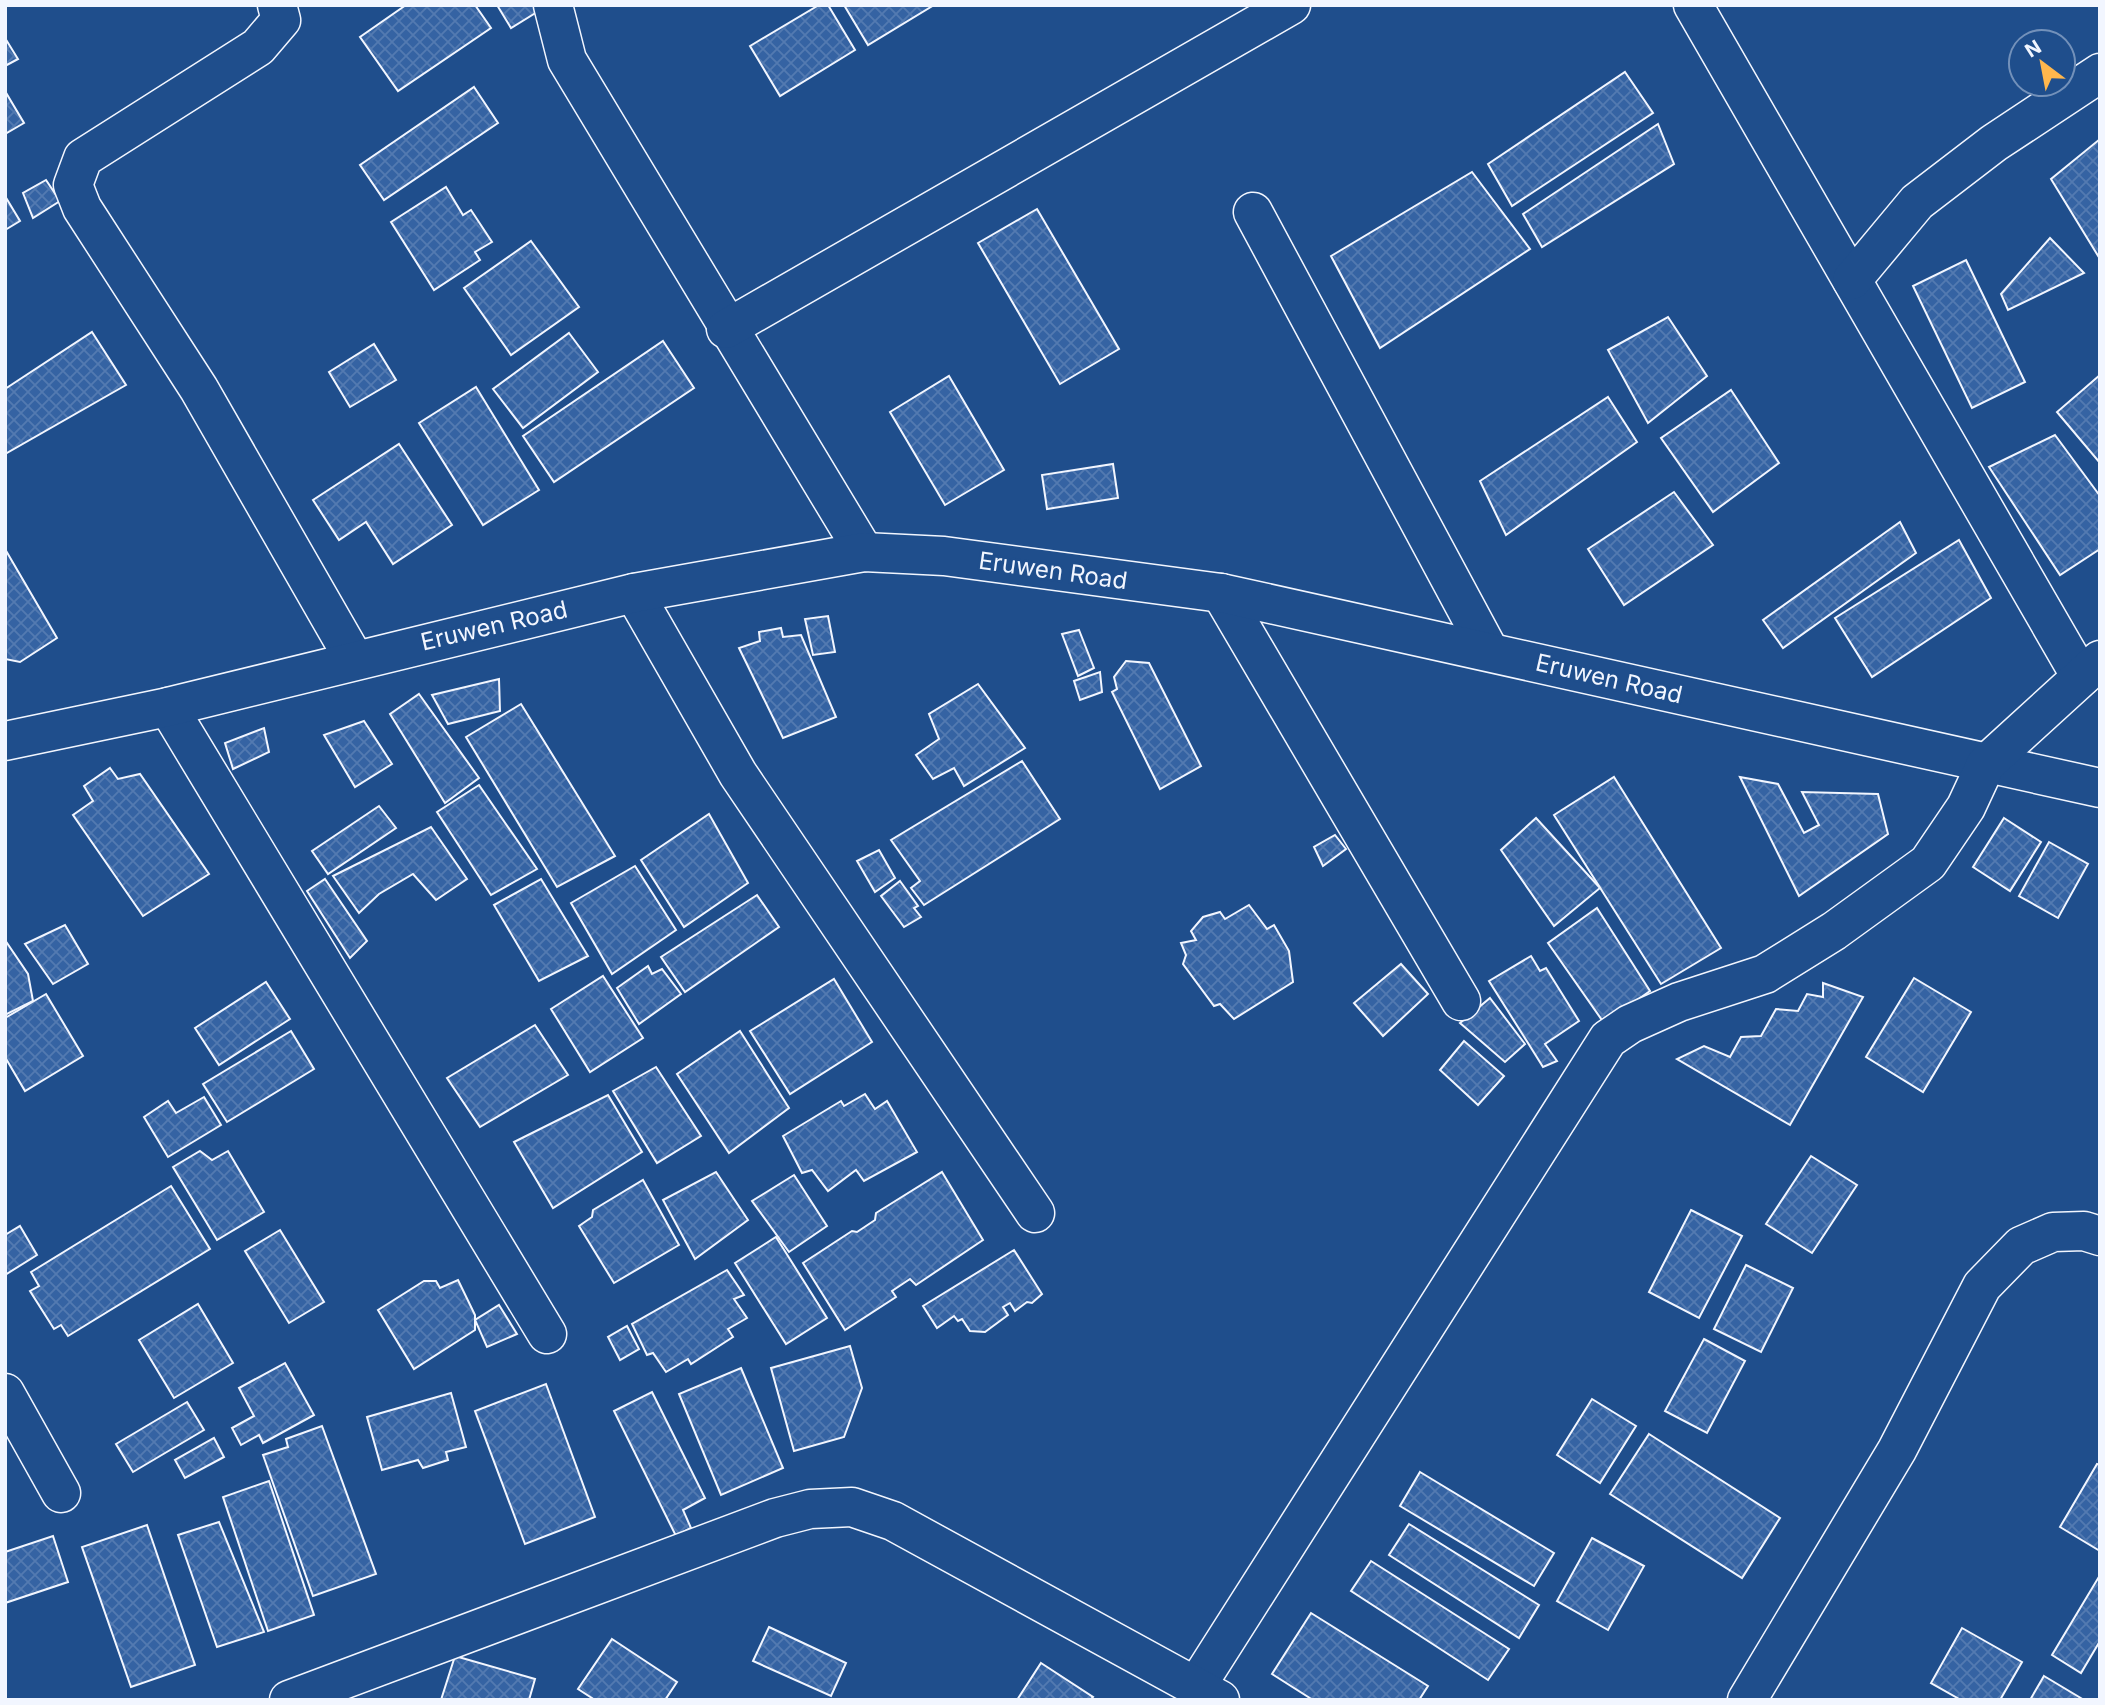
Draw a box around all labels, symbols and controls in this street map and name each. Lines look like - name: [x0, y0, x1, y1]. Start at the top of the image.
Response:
- north arrow: [2007, 28, 2077, 98]
- text: N: [2021, 35, 2045, 63]
- street label: Eruwen Road: [977, 546, 1129, 595]
- street label: Eruwen Road: [418, 595, 570, 656]
- street label: Eruwen Road: [1533, 648, 1685, 709]

